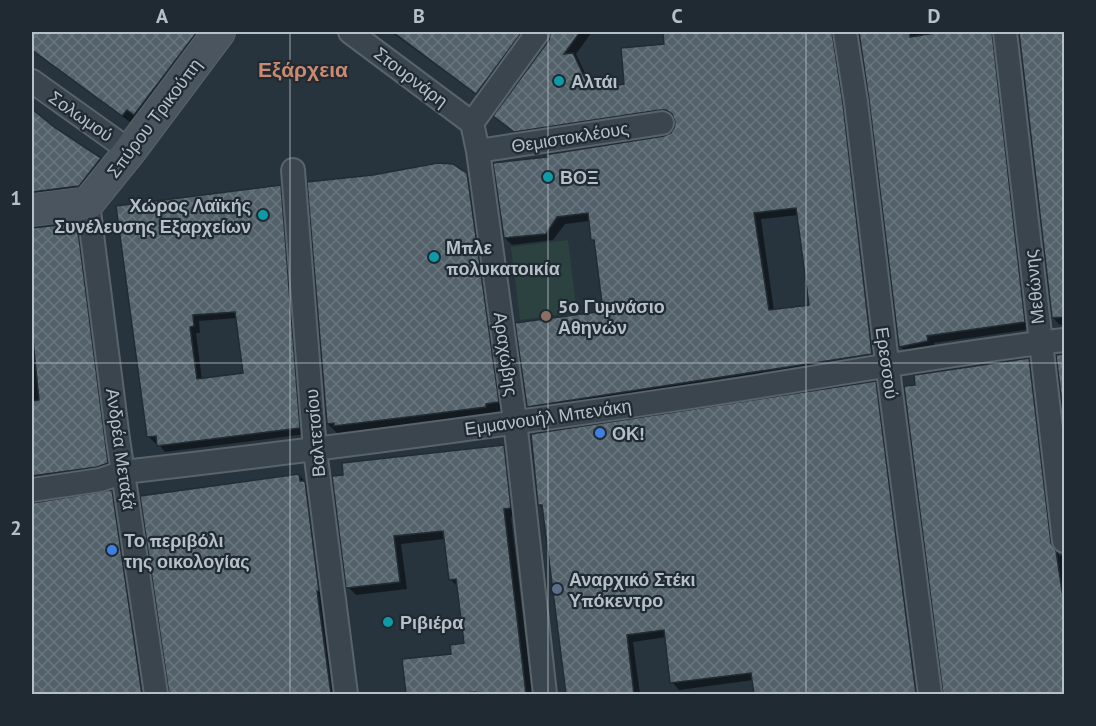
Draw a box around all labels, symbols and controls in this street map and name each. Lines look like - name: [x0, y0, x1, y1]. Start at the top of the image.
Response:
- text: A: [156, 3, 169, 29]
- text: B: [413, 3, 425, 29]
- text: C: [671, 3, 683, 29]
- text: D: [928, 3, 941, 29]
- street label: Στουρνάρη: [369, 42, 453, 112]
- street label: Σπύρου Τρικούπη: [102, 54, 206, 182]
- district label: Εξάρχεια: [258, 56, 348, 83]
- place label: Αλτάι: [571, 70, 618, 93]
- marker: Αλτάι: [552, 74, 566, 88]
- street label: Σολωμού: [44, 86, 118, 146]
- street label: Θεμιστοκλέους: [510, 116, 631, 158]
- place label: ΒΟΞ: [560, 166, 599, 189]
- marker: ΒΟΞ: [541, 170, 555, 184]
- text: 1: [10, 185, 22, 211]
- place label: Χώρος Λαϊκής Συνέλευσης Εξαρχείων: [54, 194, 251, 238]
- marker: Χώρος Λαϊκής Συνέλευσης Εξαρχείων: [256, 208, 270, 222]
- place label: Μπλε πολυκατοικία: [446, 236, 560, 280]
- street label: Μεθώνης: [1019, 248, 1049, 325]
- marker: Μπλε πολυκατοικία: [427, 250, 441, 264]
- place label: 5ο Γυμνάσιο Αθηνών: [558, 295, 665, 339]
- marker: 5ο Γυμνάσιο Αθηνών: [539, 309, 553, 323]
- street label: Αραχώβης: [489, 310, 523, 398]
- street label: Ερεσσού: [871, 326, 903, 400]
- street label: Ανδρέα Μεταξά: [101, 387, 141, 511]
- street label: Βαλτετσίου: [300, 388, 330, 478]
- street label: Εμμανουήλ Μπενάκη: [463, 394, 633, 440]
- place label: ΟΚ!: [612, 422, 644, 445]
- marker: ΟΚ!: [593, 426, 607, 440]
- text: 2: [10, 515, 22, 541]
- place label: Το περιβόλι της οικολογίας: [124, 529, 250, 573]
- marker: Το περιβόλι της οικολογίας: [105, 543, 119, 557]
- place label: Αναρχικό Στέκι Υπόκεντρο: [569, 568, 696, 612]
- marker: Αναρχικό Στέκι Υπόκεντρο: [550, 582, 564, 596]
- place label: Ριβιέρα: [400, 611, 463, 634]
- marker: Ριβιέρα: [381, 615, 395, 629]

